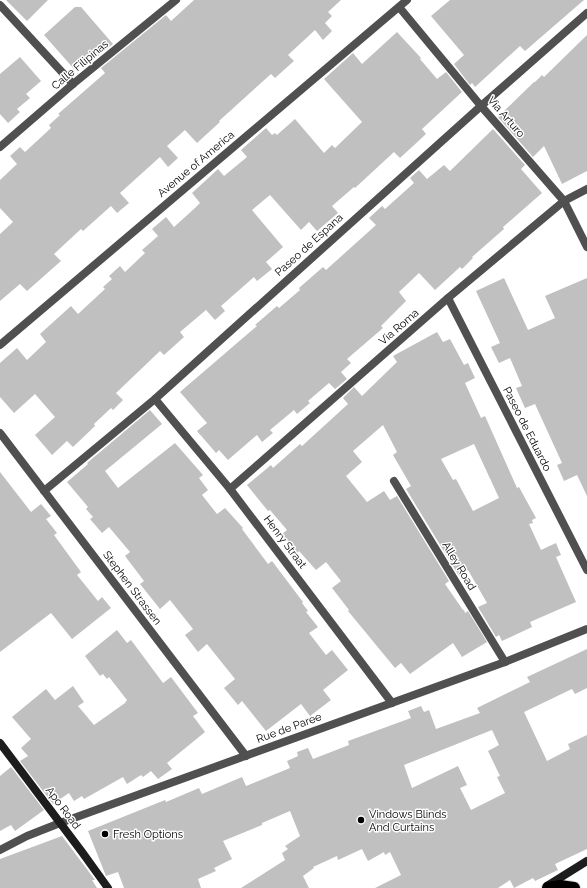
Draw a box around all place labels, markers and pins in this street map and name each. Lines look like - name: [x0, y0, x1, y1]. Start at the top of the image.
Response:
- place label: Vindows Blinds And Curtains: [369, 808, 447, 834]
- marker: Vindows Blinds And Curtains: [356, 815, 366, 825]
- place label: Fresh Options: [113, 828, 183, 841]
- marker: Fresh Options: [100, 829, 110, 839]

